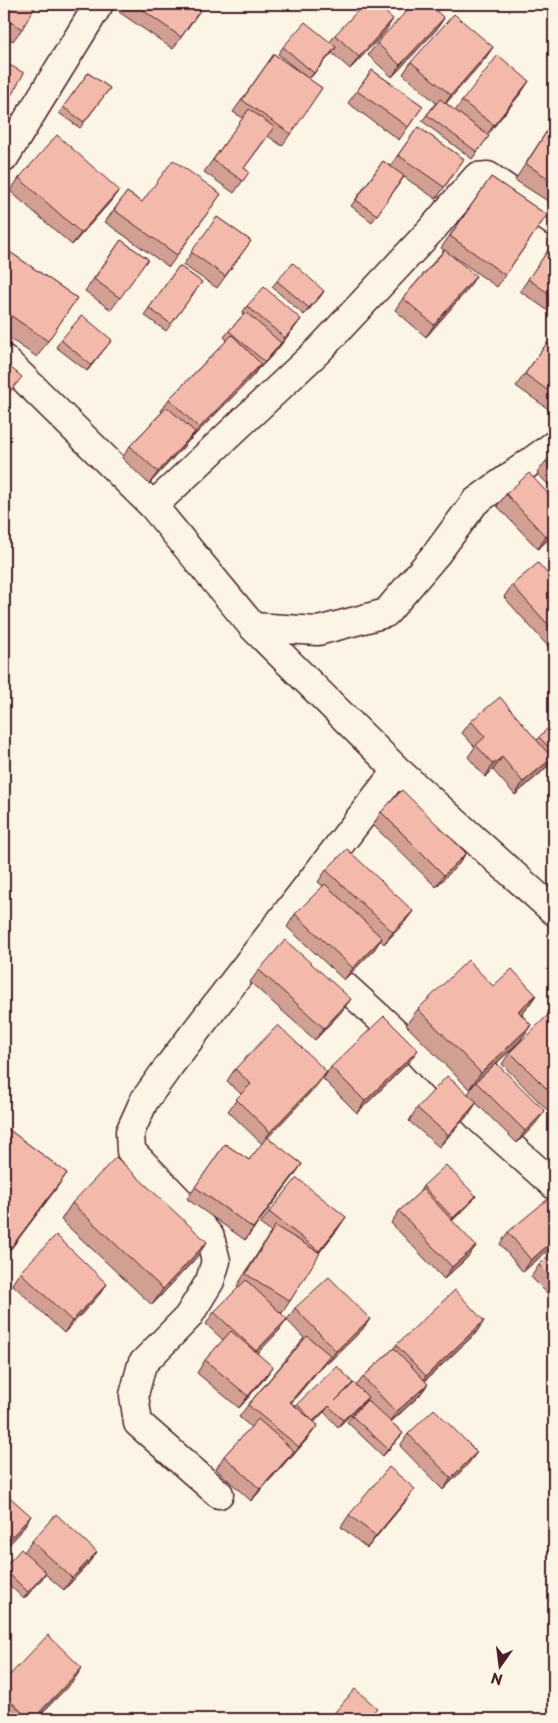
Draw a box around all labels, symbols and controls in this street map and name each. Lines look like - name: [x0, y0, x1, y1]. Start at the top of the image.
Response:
- north arrow: [476, 1640, 526, 1690]
- text: N: [489, 1668, 505, 1691]

